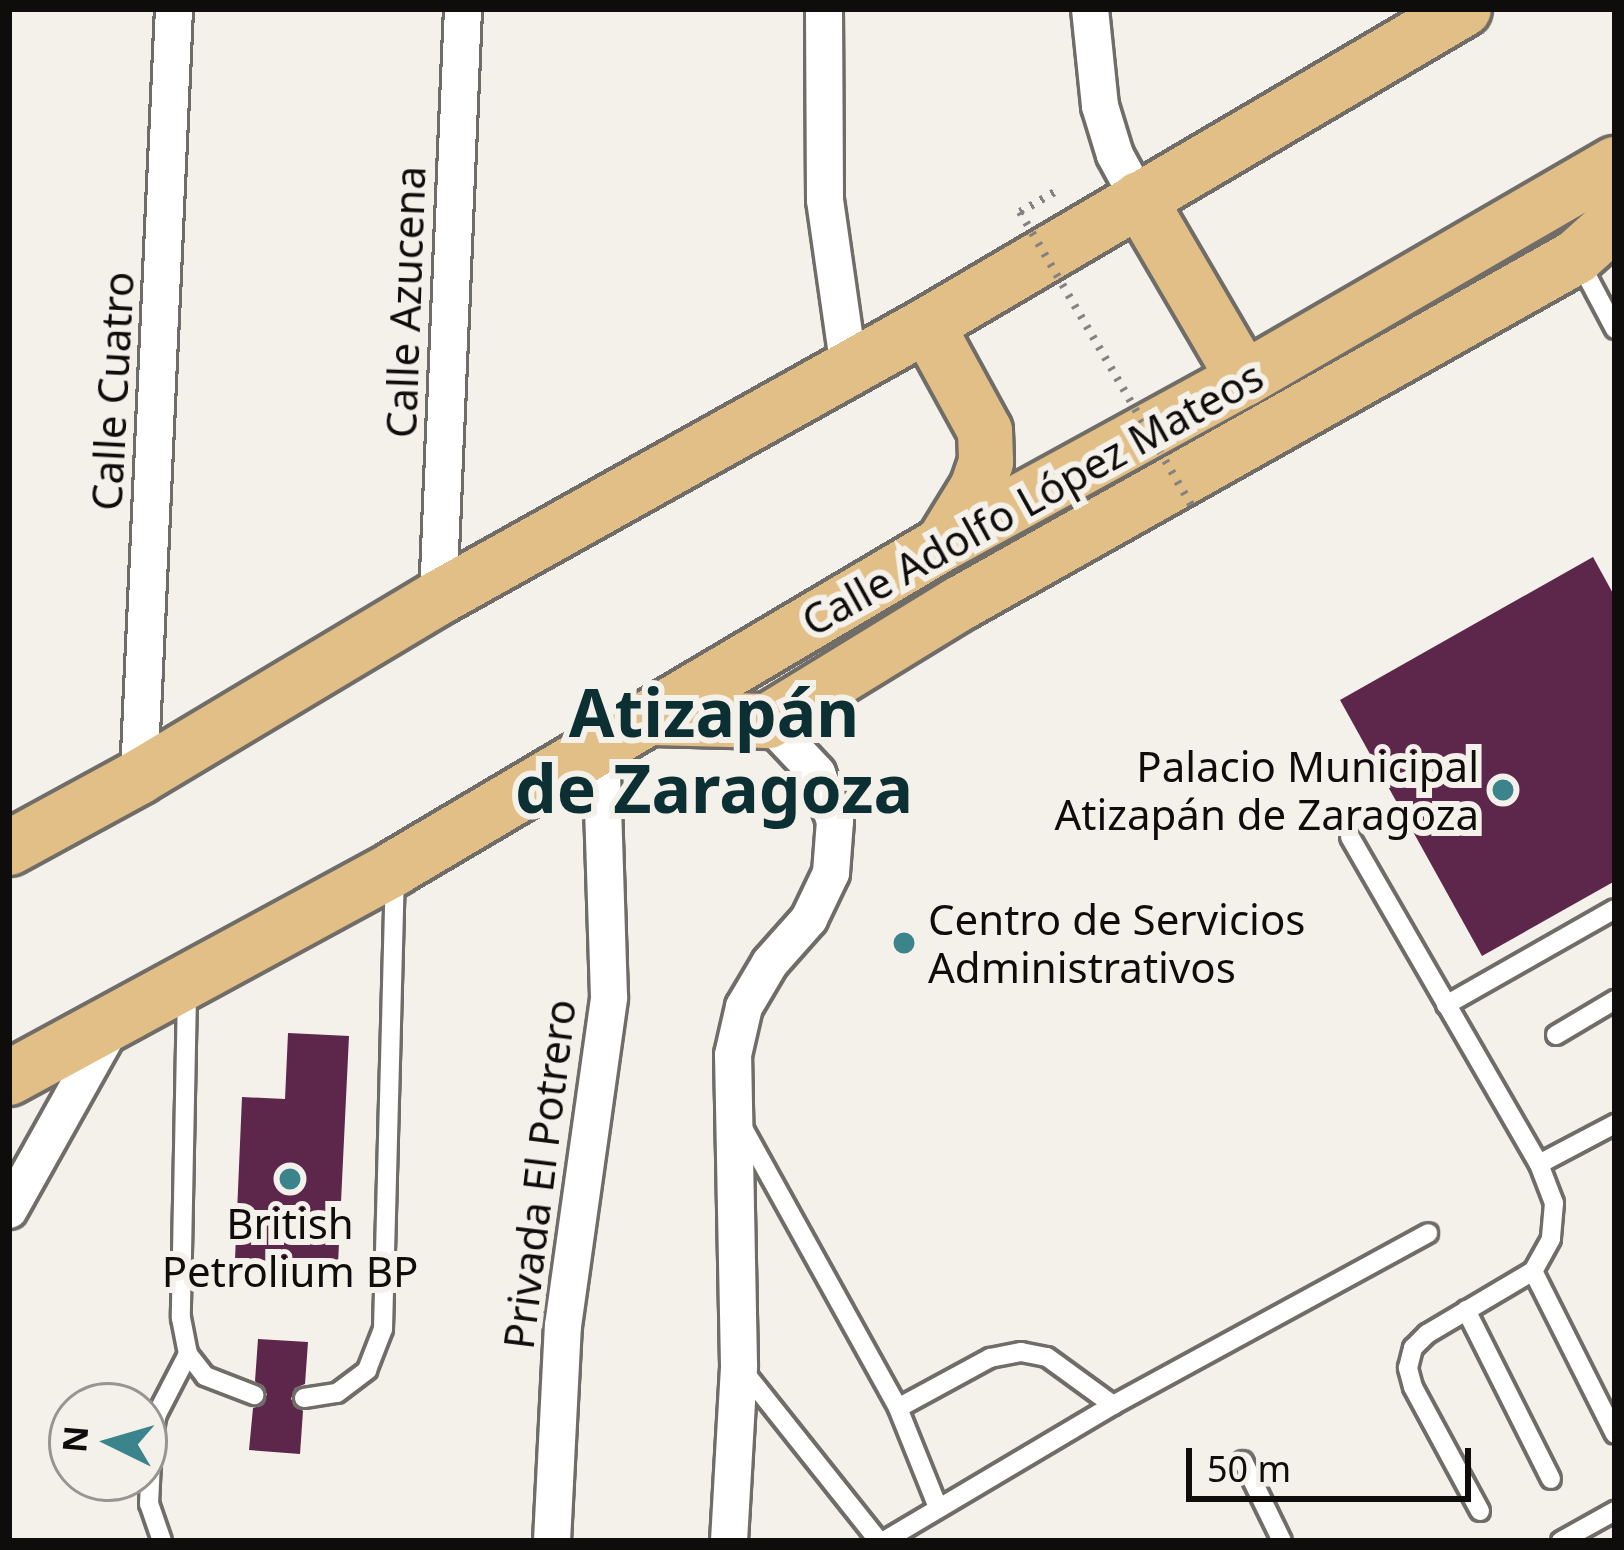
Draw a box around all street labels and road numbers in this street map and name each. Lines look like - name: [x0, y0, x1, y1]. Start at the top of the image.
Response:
- street label: Calle Azucena: [375, 165, 435, 439]
- street label: Calle Cuatro: [81, 270, 143, 512]
- street label: Calle Adolfo López Mateos: [793, 350, 1271, 646]
- street label: Privada El Potrero: [493, 996, 585, 1352]

